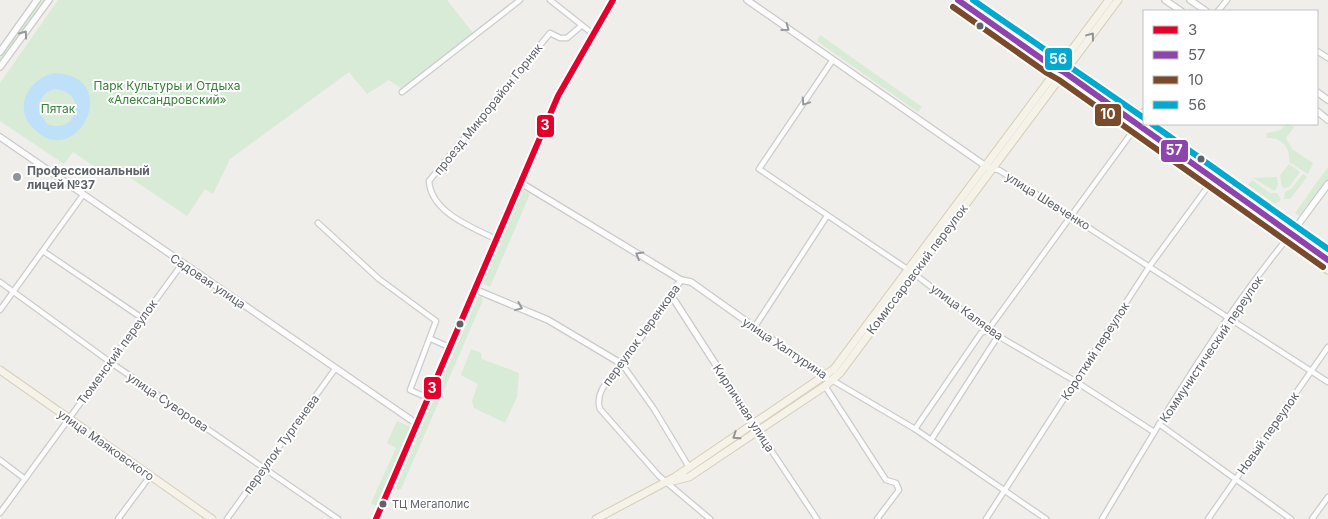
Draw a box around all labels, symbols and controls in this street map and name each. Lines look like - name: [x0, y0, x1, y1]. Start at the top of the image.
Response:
- legend: [1143, 10, 1318, 125]
- text: 3: [1188, 20, 1197, 39]
- unlabelled marker: [975, 21, 985, 31]
- one-way arrow: [781, 22, 790, 31]
- one-way arrow: [18, 30, 27, 40]
- one-way arrow: [1086, 33, 1094, 42]
- street label: проезд Микрорайон Горняк: [431, 40, 546, 178]
- text: 57: [1188, 45, 1206, 64]
- line badge: 56: [1044, 47, 1073, 71]
- text: 56: [1049, 50, 1067, 67]
- text: 10: [1188, 70, 1204, 89]
- park label: Парк Культуры и Отдыха «Александровский»: [93, 78, 241, 107]
- text: 56: [1188, 95, 1206, 114]
- one-way arrow: [802, 96, 811, 105]
- park label: Пятак: [41, 101, 76, 116]
- line badge: 10: [1094, 103, 1122, 127]
- text: 10: [1100, 105, 1116, 122]
- line badge: 3: [536, 114, 555, 138]
- text: 3: [540, 116, 550, 133]
- line badge: 57: [1160, 139, 1189, 163]
- text: 57: [1165, 141, 1183, 158]
- unlabelled marker: [1196, 154, 1206, 164]
- place label: Профессиональный лицей №37: [27, 163, 150, 192]
- street label: улица Шевченко: [1003, 169, 1093, 233]
- marker: Профессиональный лицей №37: [11, 171, 23, 183]
- street label: Комиссаровский переулок: [863, 201, 971, 337]
- street label: Садовая улица: [167, 250, 249, 312]
- one-way arrow: [636, 252, 645, 262]
- street label: Коммунистический переулок: [1156, 272, 1266, 425]
- street label: переулок Черенкова: [599, 281, 683, 389]
- street label: улица Каляева: [928, 281, 1006, 343]
- street label: Тюменский переулок: [74, 296, 161, 408]
- street label: Короткий переулок: [1058, 299, 1133, 403]
- one-way arrow: [514, 301, 523, 312]
- street label: улица Халтурина: [740, 314, 830, 382]
- unlabelled marker: [455, 319, 465, 329]
- street label: Кирпичная улица: [710, 361, 778, 455]
- street label: улица Суворова: [124, 369, 212, 435]
- line badge: 3: [423, 376, 442, 400]
- text: 3: [427, 379, 437, 396]
- street label: Новый переулок: [1234, 389, 1302, 477]
- street label: переулок Тургенева: [240, 391, 322, 497]
- street label: улица Маяковского: [55, 406, 157, 484]
- one-way arrow: [732, 430, 741, 439]
- place label: ТЦ Мегаполис: [392, 497, 470, 511]
- marker: ТЦ Мегаполис: [378, 499, 388, 509]

